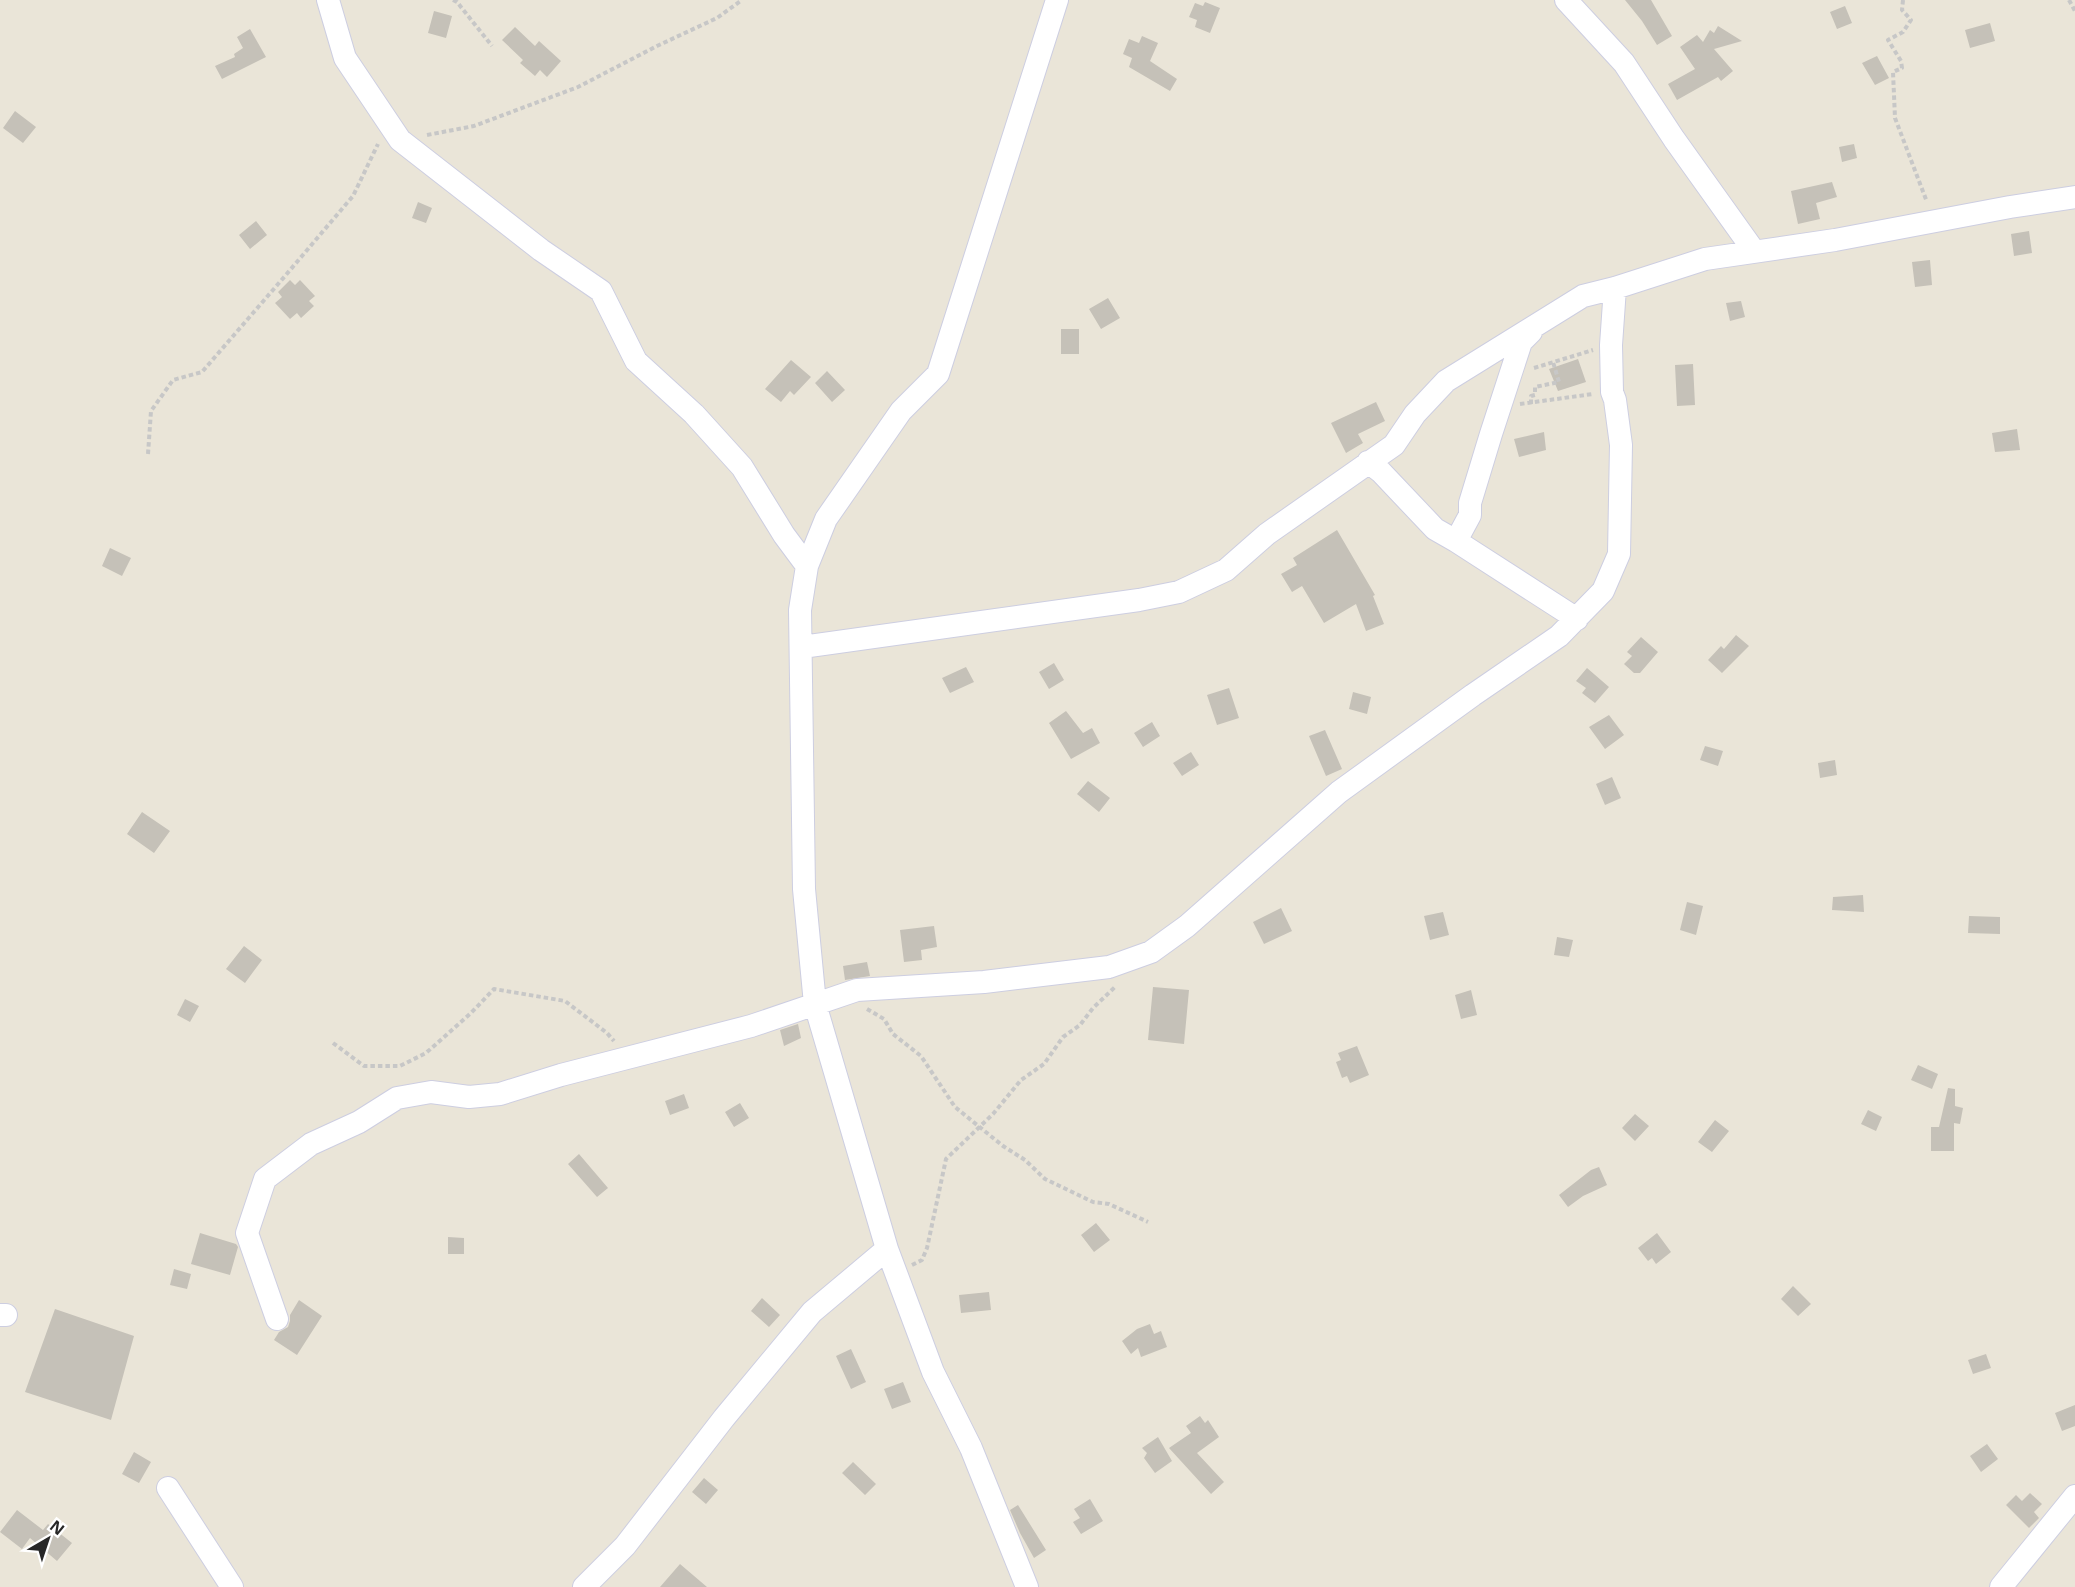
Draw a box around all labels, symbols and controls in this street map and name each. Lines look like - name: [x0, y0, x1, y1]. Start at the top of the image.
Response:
- north arrow: [18, 1509, 78, 1569]
- text: N: [45, 1515, 69, 1540]

